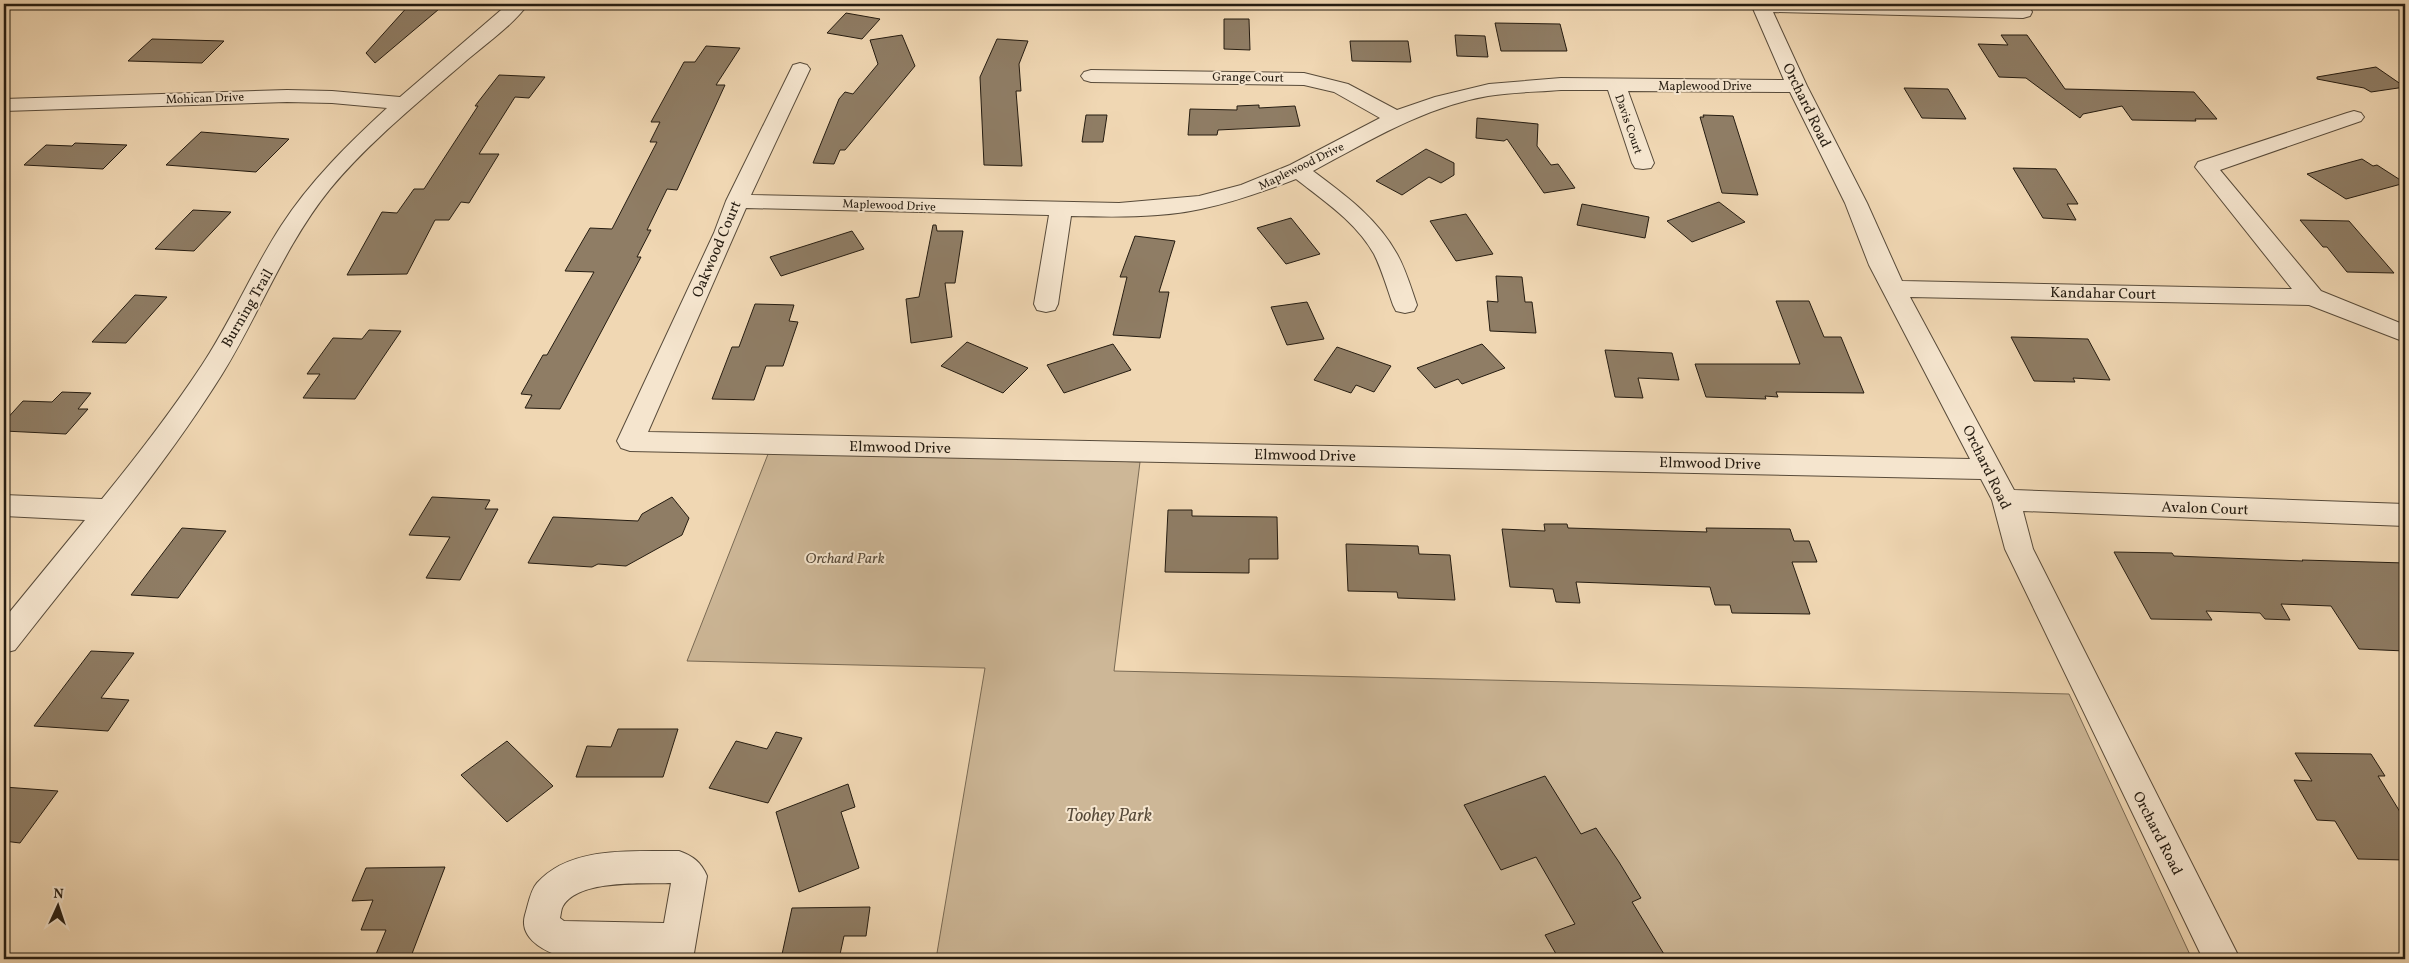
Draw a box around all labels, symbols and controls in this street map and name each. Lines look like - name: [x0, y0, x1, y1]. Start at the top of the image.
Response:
- street label: Orchard Road: [1776, 60, 1835, 151]
- street label: Grange Court: [1212, 69, 1284, 87]
- street label: Maplewood Drive: [1658, 79, 1752, 95]
- street label: Mohican Drive: [166, 90, 245, 108]
- street label: Davis Court: [1610, 92, 1646, 156]
- street label: Maplewood Drive: [1256, 139, 1347, 195]
- street label: Maplewood Drive: [842, 196, 936, 216]
- street label: Oakwood Court: [688, 198, 747, 301]
- street label: Burning Trail: [217, 266, 279, 352]
- street label: Kandahar Court: [2050, 283, 2156, 306]
- street label: Orchard Road: [1956, 422, 2015, 513]
- street label: Elmwood Drive: [849, 437, 951, 460]
- street label: Elmwood Drive: [1254, 445, 1356, 468]
- street label: Elmwood Drive: [1659, 453, 1761, 476]
- street label: Avalon Court: [2161, 497, 2249, 522]
- park label: Orchard Park: [805, 549, 885, 570]
- street label: Orchard Road: [2127, 788, 2187, 879]
- park label: Toohey Park: [1066, 804, 1152, 829]
- north arrow: [32, 880, 82, 930]
- text: N: [53, 885, 64, 904]

